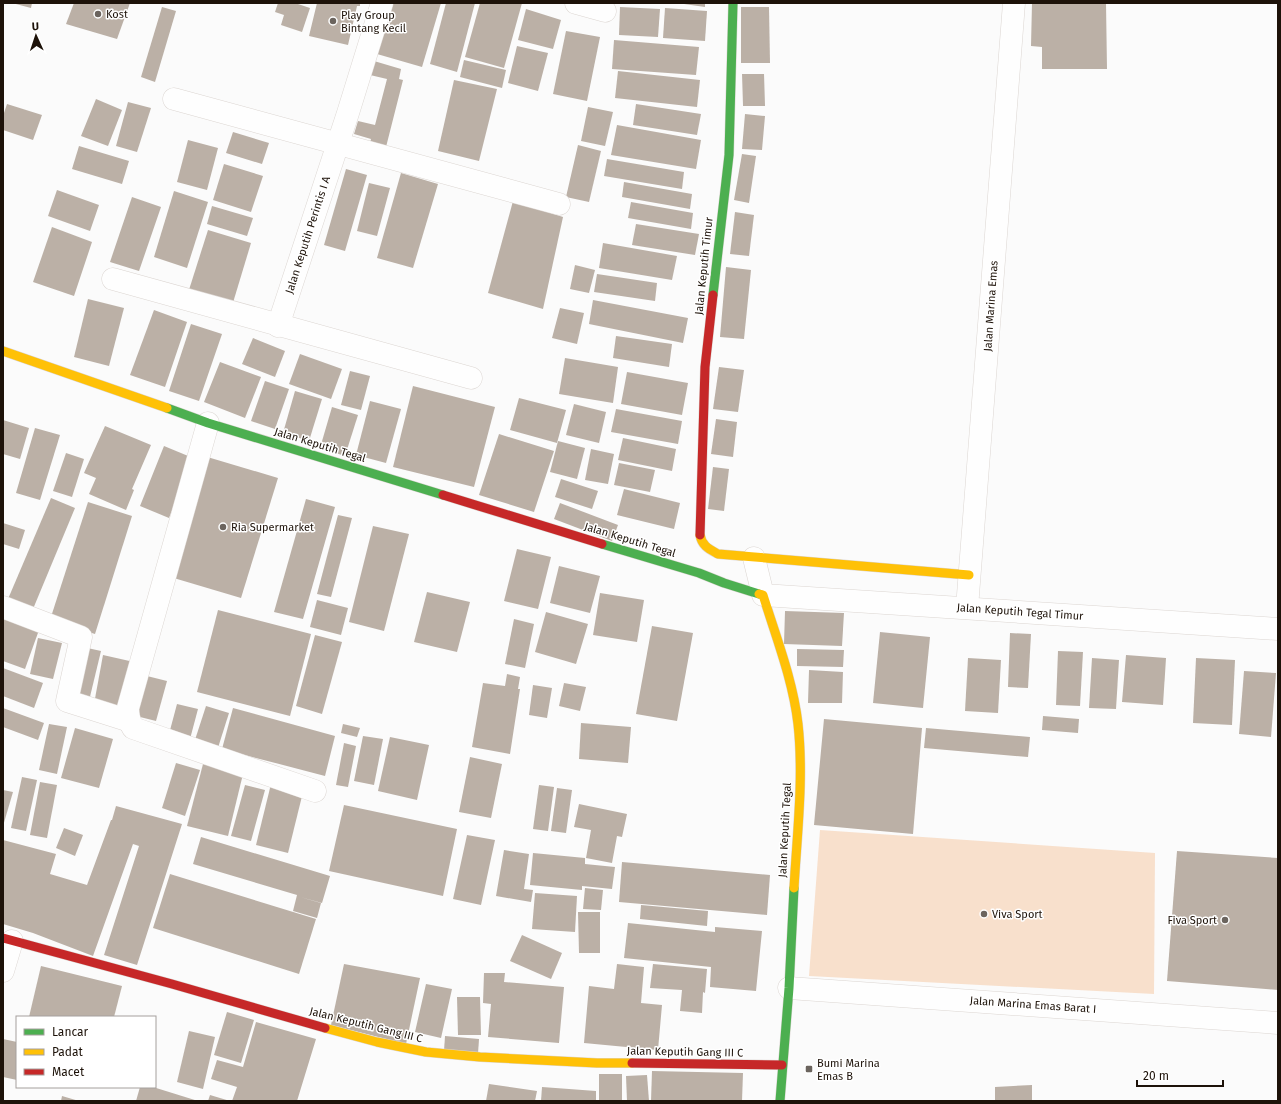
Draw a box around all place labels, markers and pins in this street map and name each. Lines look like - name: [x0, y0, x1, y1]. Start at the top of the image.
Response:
- place label: Kost: [106, 8, 128, 21]
- marker: Kost: [93, 9, 103, 19]
- place label: Play Group Bintang Kecil: [341, 9, 406, 35]
- marker: Play Group Bintang Kecil: [328, 16, 338, 26]
- place label: Ria Supermarket: [231, 521, 314, 534]
- marker: Ria Supermarket: [218, 522, 228, 532]
- place label: Viva Sport: [992, 908, 1043, 921]
- marker: Viva Sport: [979, 909, 989, 919]
- place label: Fiva Sport: [1168, 914, 1217, 927]
- marker: Fiva Sport: [1220, 915, 1230, 925]
- place label: Bumi Marina Emas B: [817, 1057, 880, 1083]
- marker: Bumi Marina Emas B: [804, 1064, 814, 1074]

